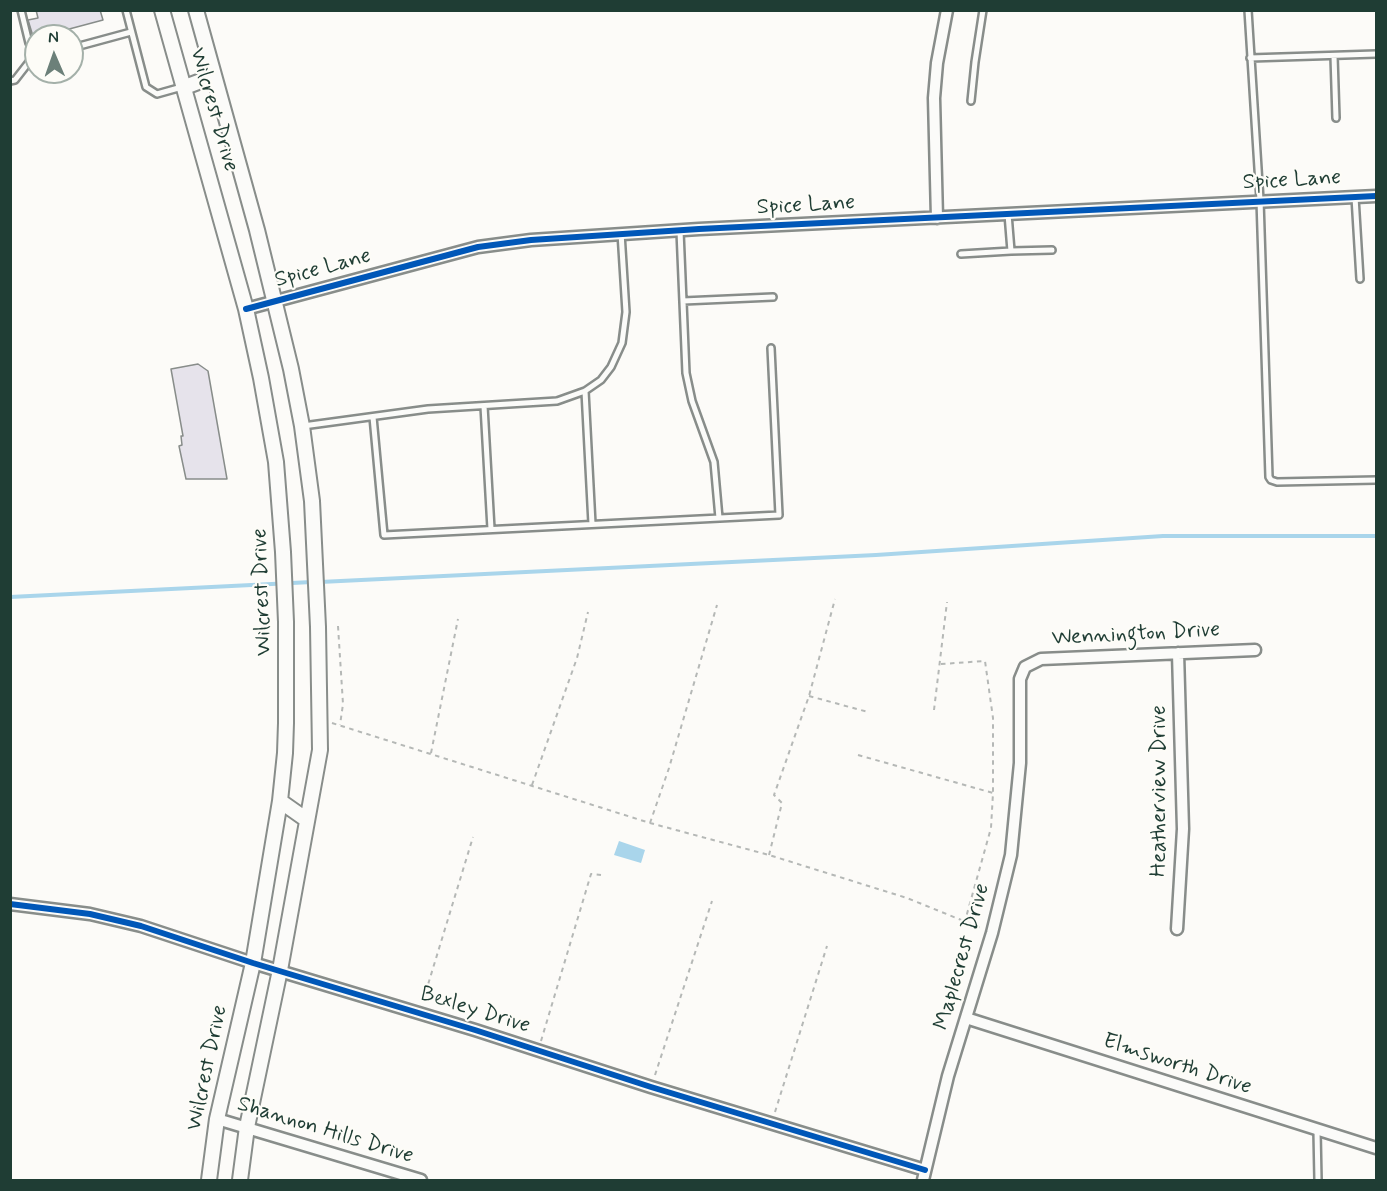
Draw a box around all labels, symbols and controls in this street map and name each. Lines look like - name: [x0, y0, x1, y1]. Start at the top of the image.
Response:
- north arrow: [24, 24, 84, 84]
- text: N: [48, 27, 59, 48]
- street label: Wilcrest Drive: [183, 45, 243, 175]
- street label: Spice Lane: [1242, 165, 1342, 197]
- street label: Spice Lane: [756, 190, 856, 222]
- street label: Spice Lane: [272, 244, 374, 294]
- street label: Wilcrest Drive: [248, 528, 278, 656]
- street label: Wennington Drive: [1051, 617, 1221, 653]
- street label: Heatherview Drive: [1147, 705, 1173, 877]
- street label: Maplecrest Drive: [929, 881, 997, 1033]
- street label: Bexley Drive: [417, 982, 533, 1040]
- street label: Wilcrest Drive: [182, 1003, 234, 1133]
- street label: Elmsworth Drive: [1099, 1029, 1255, 1101]
- street label: Shannon Hills Drive: [234, 1092, 416, 1170]

